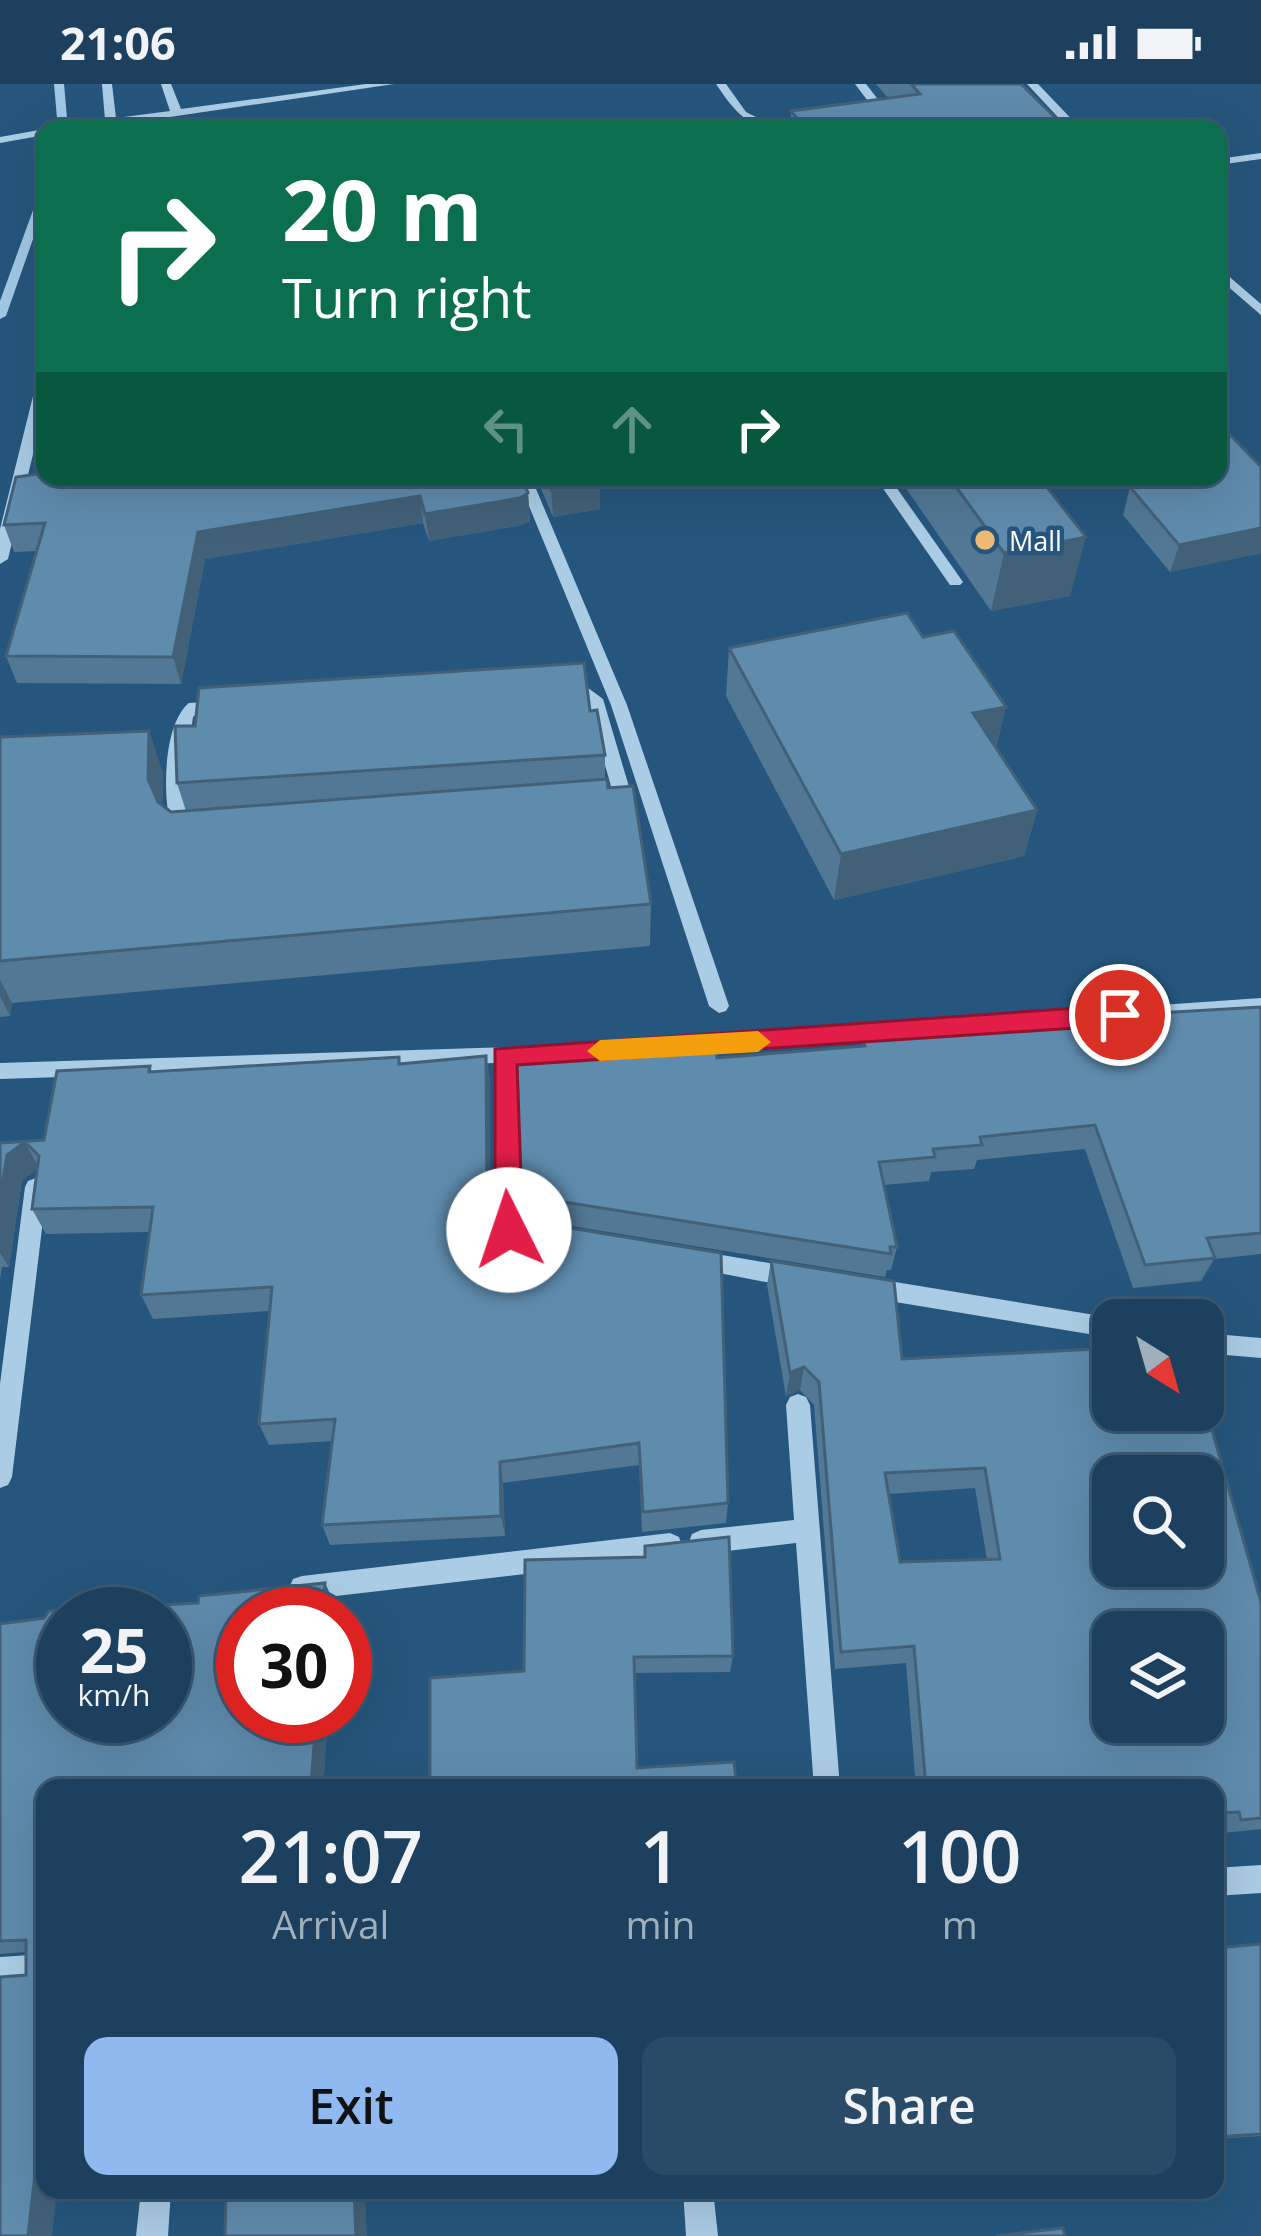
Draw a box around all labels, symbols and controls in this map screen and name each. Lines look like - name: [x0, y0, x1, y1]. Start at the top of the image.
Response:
- text: 21:06: [60, 12, 176, 73]
- text: 20 m: [282, 151, 482, 266]
- icon: right: [84, 168, 240, 324]
- text: Turn right: [282, 260, 531, 334]
- icon: left: [473, 396, 539, 462]
- icon: ahead: [599, 396, 665, 462]
- icon: right: [725, 396, 791, 462]
- place label: Mall: [1009, 522, 1062, 559]
- marker: Mall: [972, 527, 998, 553]
- pin: [1069, 964, 1171, 1066]
- icon: arrive: [1087, 982, 1153, 1048]
- position arrow: [446, 1167, 572, 1293]
- north arrow: [1092, 1299, 1224, 1431]
- map controls: [1092, 1299, 1224, 1743]
- button: search: [1092, 1455, 1224, 1587]
- speed limit sign: 30: [216, 1587, 372, 1743]
- text: 25: [80, 1609, 148, 1691]
- button: layers: [1092, 1611, 1224, 1743]
- text: km/h: [78, 1674, 150, 1715]
- text: 21:07: [239, 1806, 423, 1904]
- text: 1: [640, 1806, 681, 1904]
- text: 100: [898, 1806, 1021, 1904]
- text: Arrival: [272, 1897, 389, 1950]
- text: min: [626, 1897, 695, 1950]
- text: m: [942, 1897, 978, 1950]
- button: Exit: [84, 2037, 618, 2175]
- button: Share: [642, 2037, 1176, 2175]

